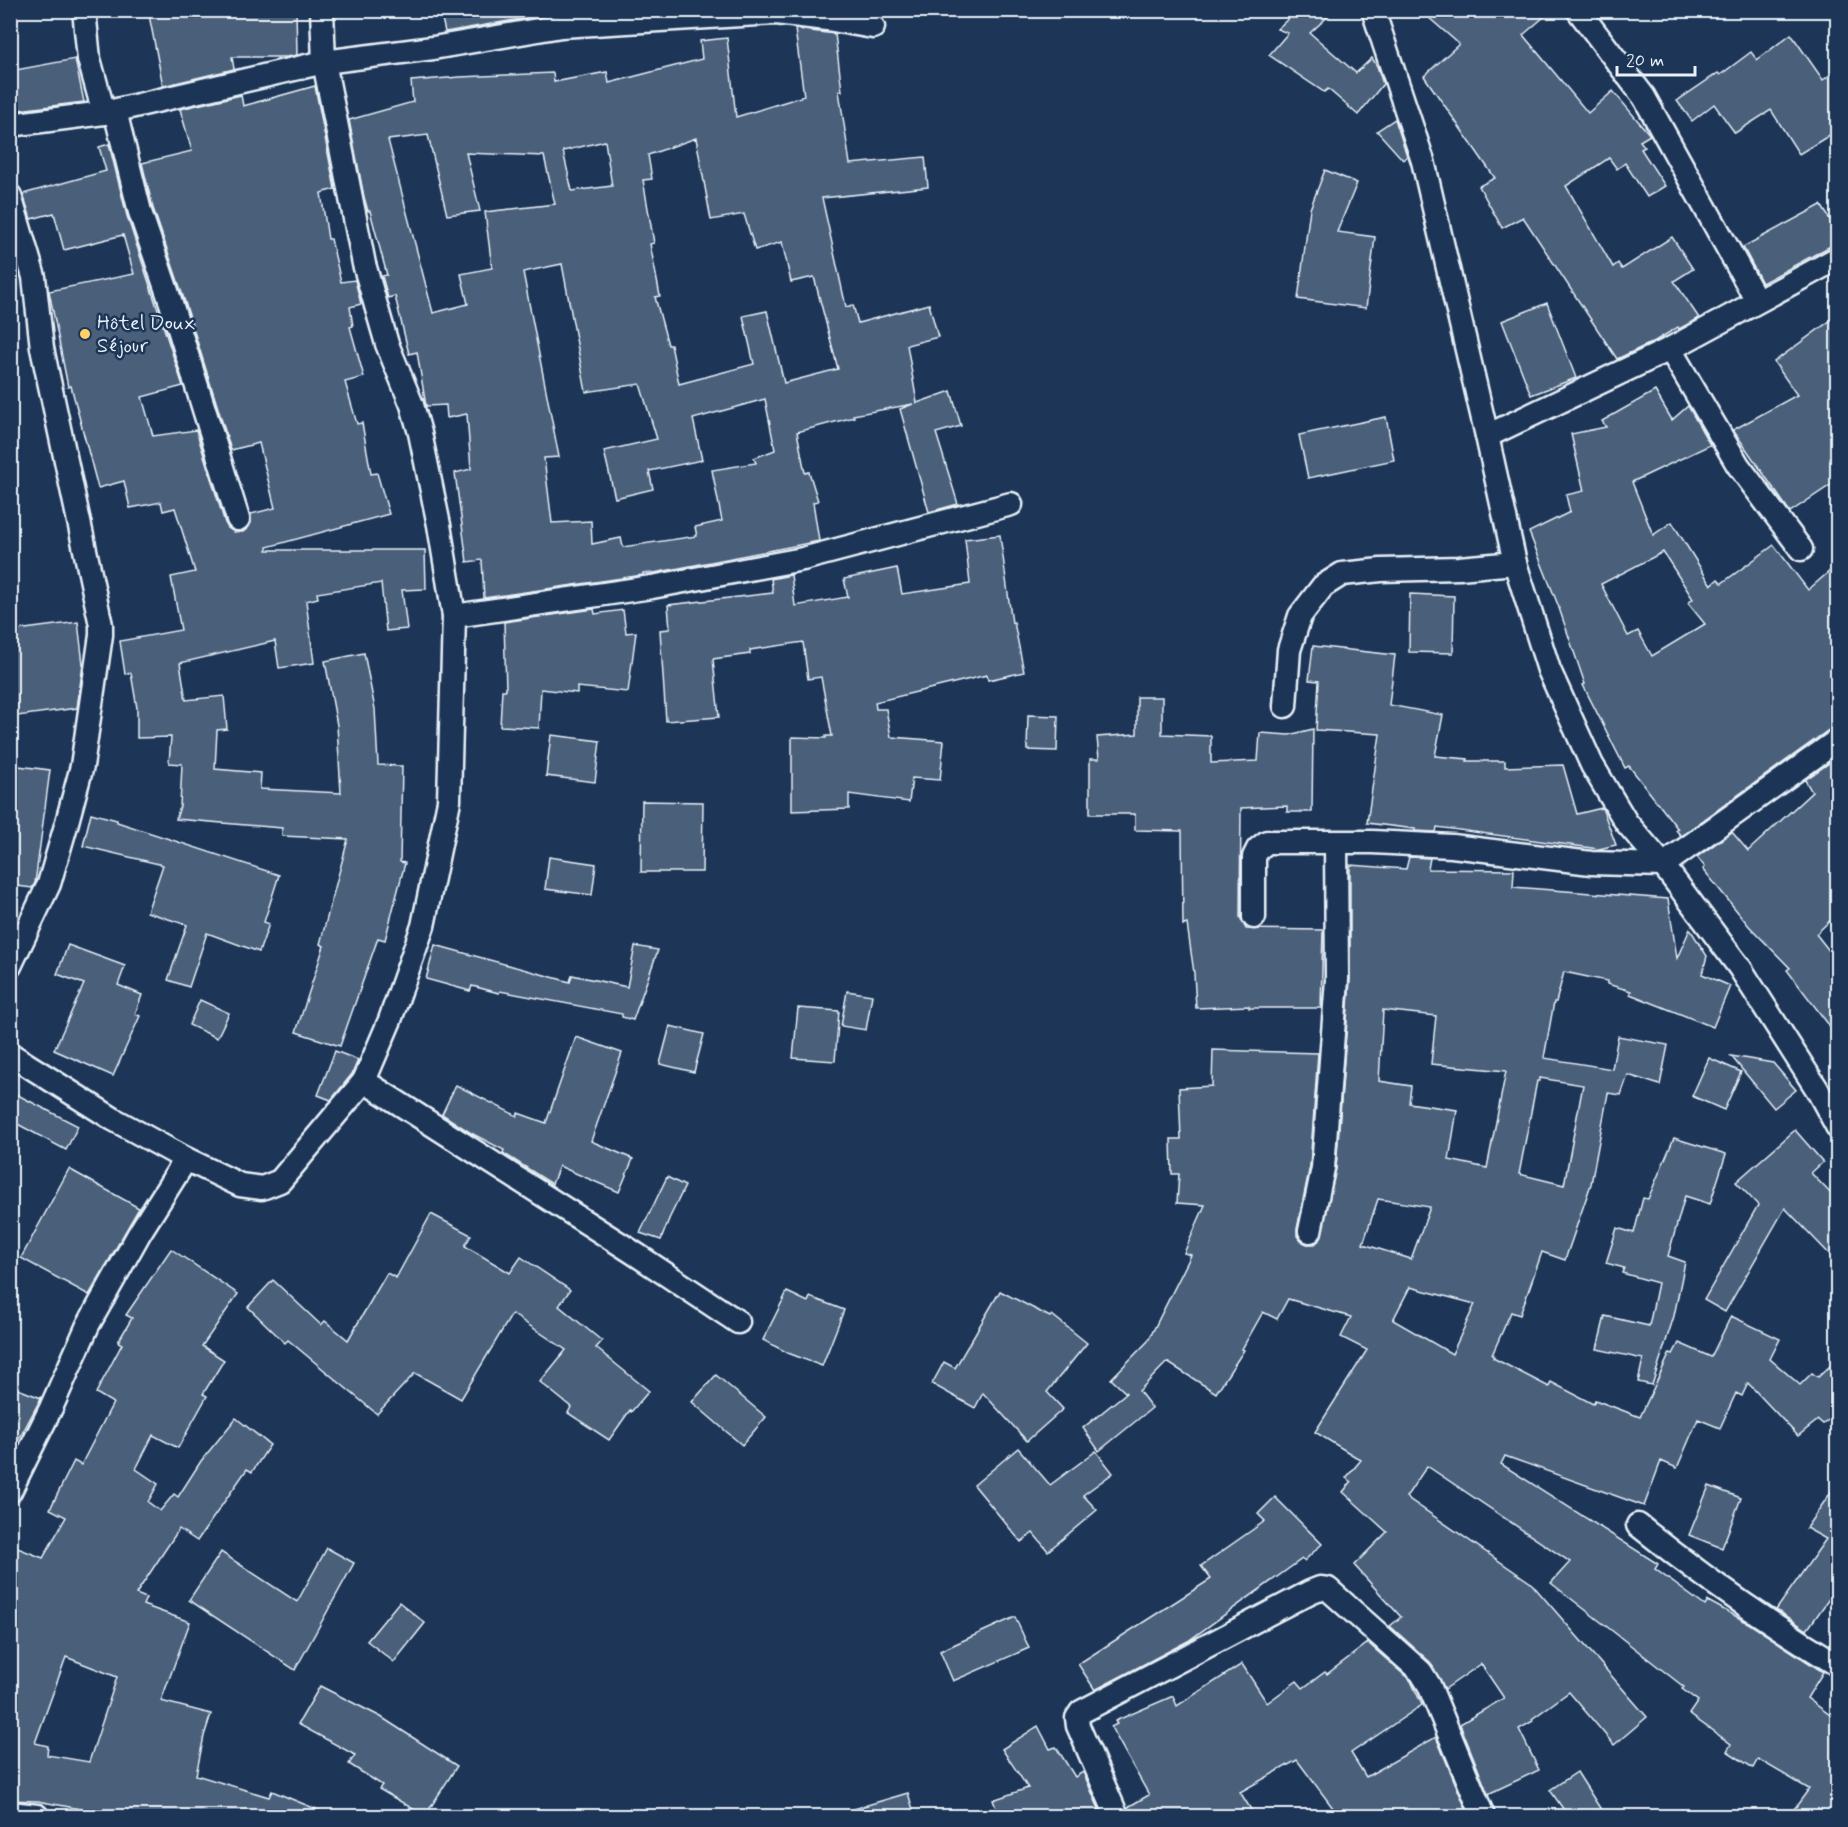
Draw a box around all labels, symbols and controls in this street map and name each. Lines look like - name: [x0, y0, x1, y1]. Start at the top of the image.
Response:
- scale bar: [1617, 39, 1695, 77]
- text: 20 m: [1626, 49, 1664, 73]
- place label: Hôtel Doux Séjour: [97, 310, 196, 360]
- marker: Hôtel Doux Séjour: [78, 327, 92, 341]

